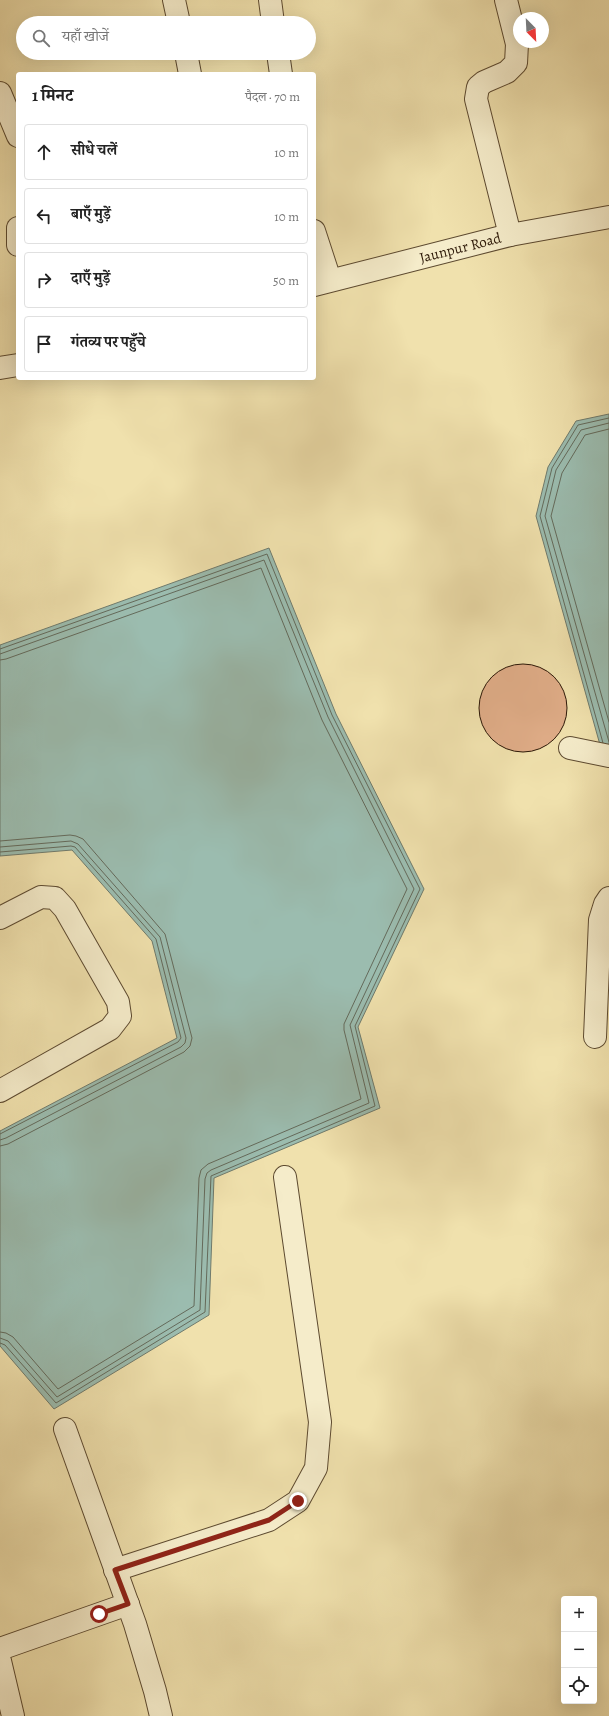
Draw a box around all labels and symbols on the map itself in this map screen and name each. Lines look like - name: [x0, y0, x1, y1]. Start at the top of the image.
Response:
- north arrow: [513, 12, 549, 48]
- street label: Jaunpur Road: [417, 227, 504, 268]
- route end: [289, 1492, 307, 1510]
- route start: [90, 1605, 108, 1623]

